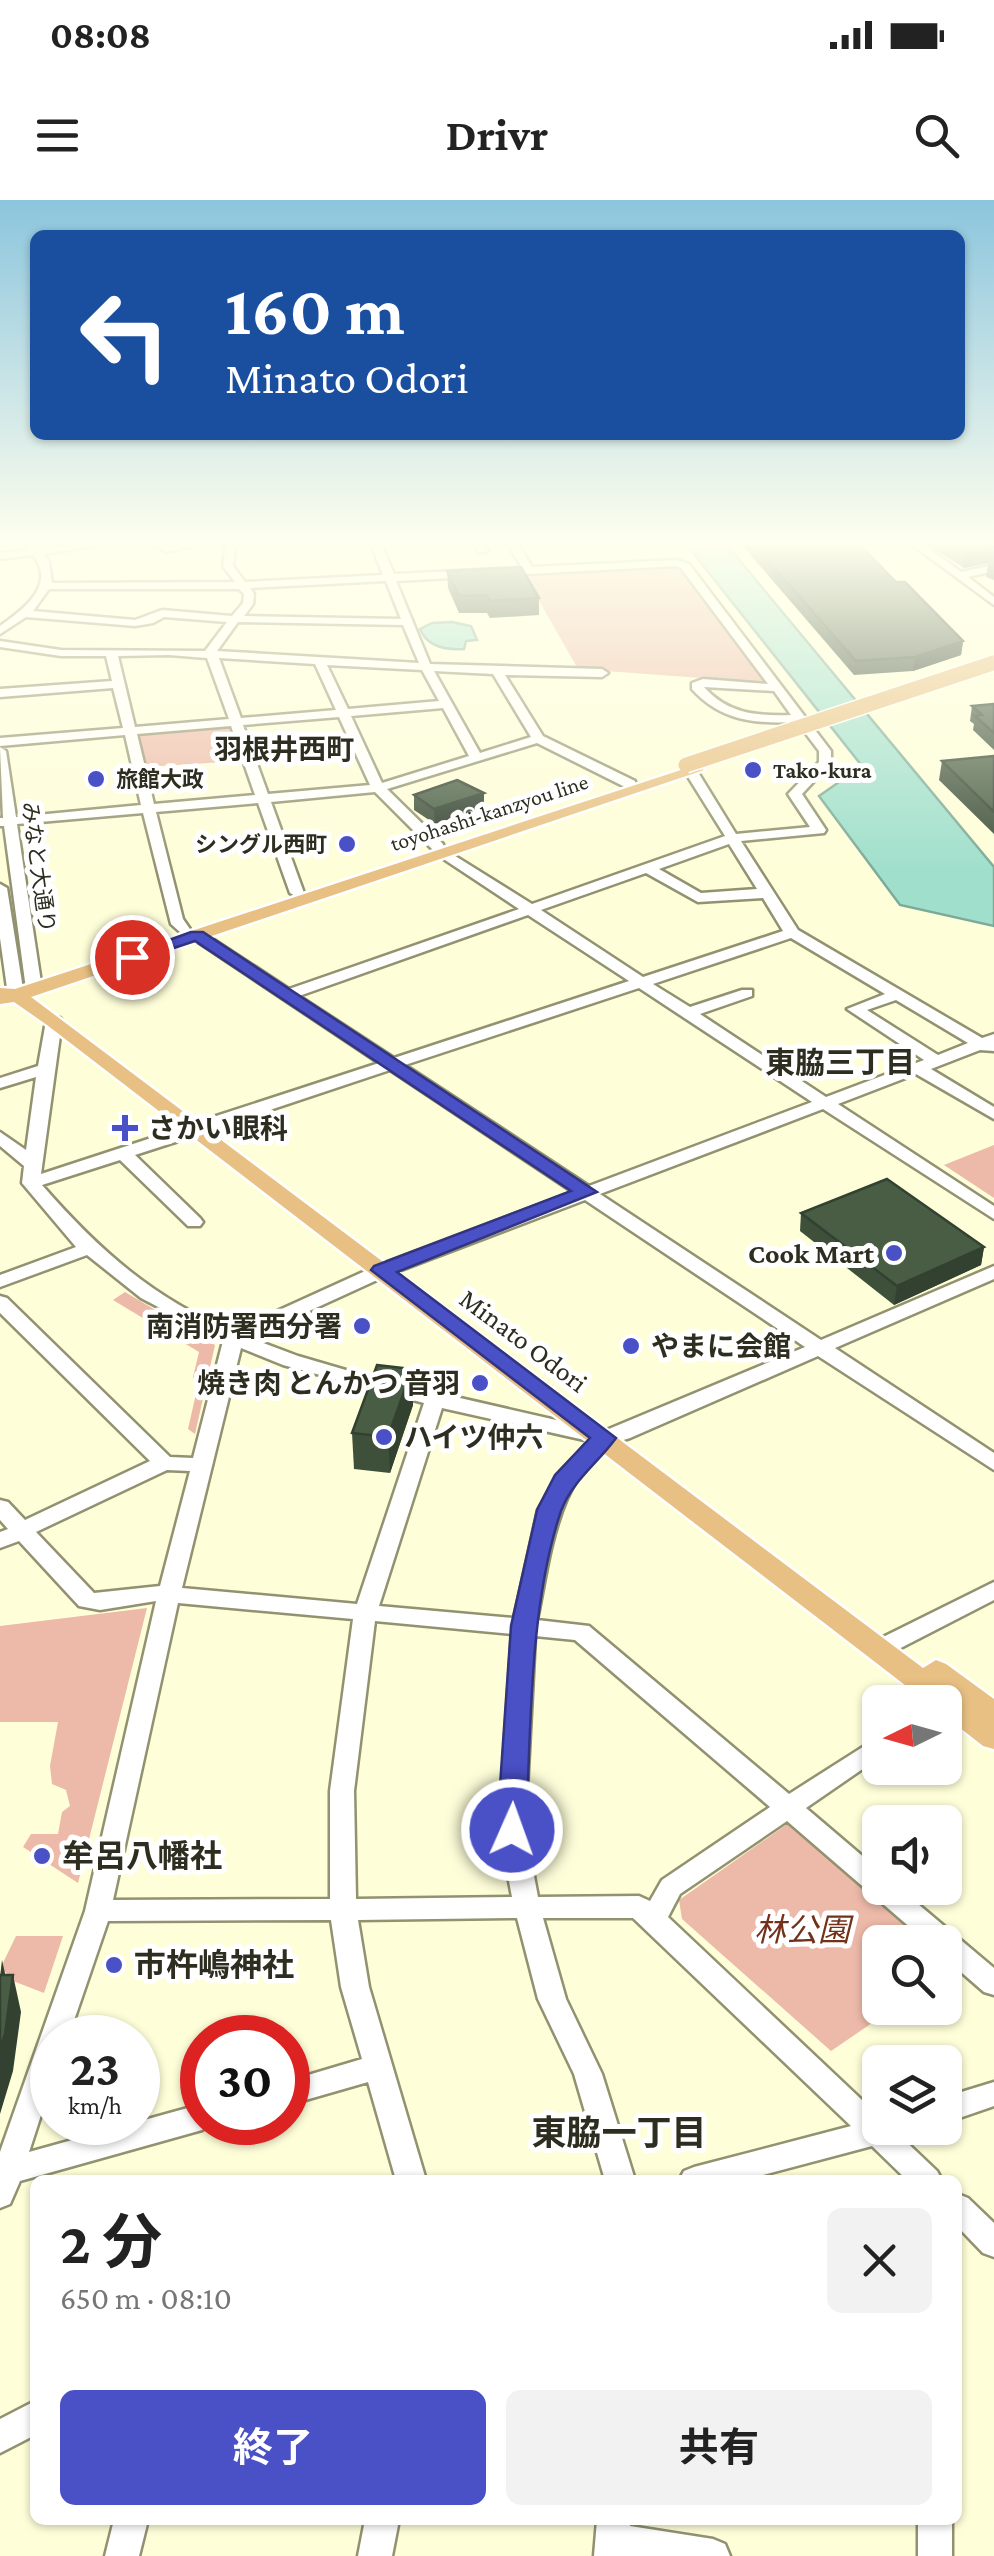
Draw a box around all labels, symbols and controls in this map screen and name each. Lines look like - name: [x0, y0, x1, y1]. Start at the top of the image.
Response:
- text: 08:08: [50, 14, 151, 56]
- icon: menu: [30, 108, 85, 163]
- icon: search: [909, 108, 964, 163]
- text: Drivr: [446, 110, 548, 160]
- icon: left: [60, 270, 190, 400]
- text: 160 m: [225, 271, 405, 349]
- text: Minato Odori: [225, 353, 468, 403]
- district label: 羽根井西町: [214, 734, 354, 765]
- place label: Tako-kura: [773, 758, 872, 783]
- marker: Tako-kura: [742, 759, 764, 781]
- place label: 旅館大政: [116, 767, 204, 792]
- marker: 旅館大政: [85, 768, 107, 790]
- street label: toyohashi-kanzyou line: [387, 769, 591, 856]
- street label: みなと大通り: [17, 800, 60, 934]
- place label: シングル西町: [195, 832, 327, 857]
- marker: シングル西町: [336, 833, 358, 855]
- pin: [90, 915, 175, 1000]
- icon: arrive: [105, 930, 160, 985]
- district label: 東脇三丁目: [765, 1046, 915, 1079]
- place label: さかい眼科: [148, 1113, 288, 1144]
- marker: さかい眼科: [112, 1115, 138, 1141]
- place label: Cook Mart: [748, 1238, 875, 1269]
- marker: Cook Mart: [883, 1242, 905, 1264]
- street label: Minato Odori: [454, 1282, 594, 1398]
- place label: 南消防署西分署: [146, 1311, 342, 1342]
- marker: 南消防署西分署: [351, 1315, 373, 1337]
- place label: やまに会館: [651, 1331, 791, 1362]
- marker: やまに会館: [620, 1335, 642, 1357]
- place label: 焼き肉 とんかつ 音羽: [197, 1368, 460, 1399]
- marker: 焼き肉 とんかつ 音羽: [469, 1372, 491, 1394]
- place label: ハイツ仲六: [404, 1422, 543, 1453]
- marker: ハイツ仲六: [373, 1426, 395, 1448]
- north arrow: [862, 1685, 962, 1785]
- map controls: [862, 1685, 962, 2145]
- position arrow: [460, 1778, 564, 1882]
- button: sound: [862, 1805, 962, 1905]
- place label: 牟呂八幡社: [62, 1838, 222, 1874]
- marker: 牟呂八幡社: [31, 1845, 53, 1867]
- park label: 林公園: [754, 1912, 854, 1948]
- button: search: [862, 1925, 962, 2025]
- place label: 市杵嶋神社: [134, 1947, 294, 1983]
- marker: 市杵嶋神社: [103, 1954, 125, 1976]
- speed limit sign: 30: [180, 2015, 310, 2145]
- text: 23: [70, 2040, 120, 2096]
- button: layers: [862, 2045, 962, 2145]
- text: km/h: [68, 2092, 122, 2119]
- district label: 東脇一丁目: [531, 2114, 707, 2153]
- button: close: [827, 2208, 932, 2313]
- text: 2 分: [60, 2209, 162, 2276]
- text: 650 m · 08:10: [60, 2280, 232, 2316]
- button: 終了: [60, 2390, 486, 2505]
- button: 共有: [506, 2390, 932, 2505]

